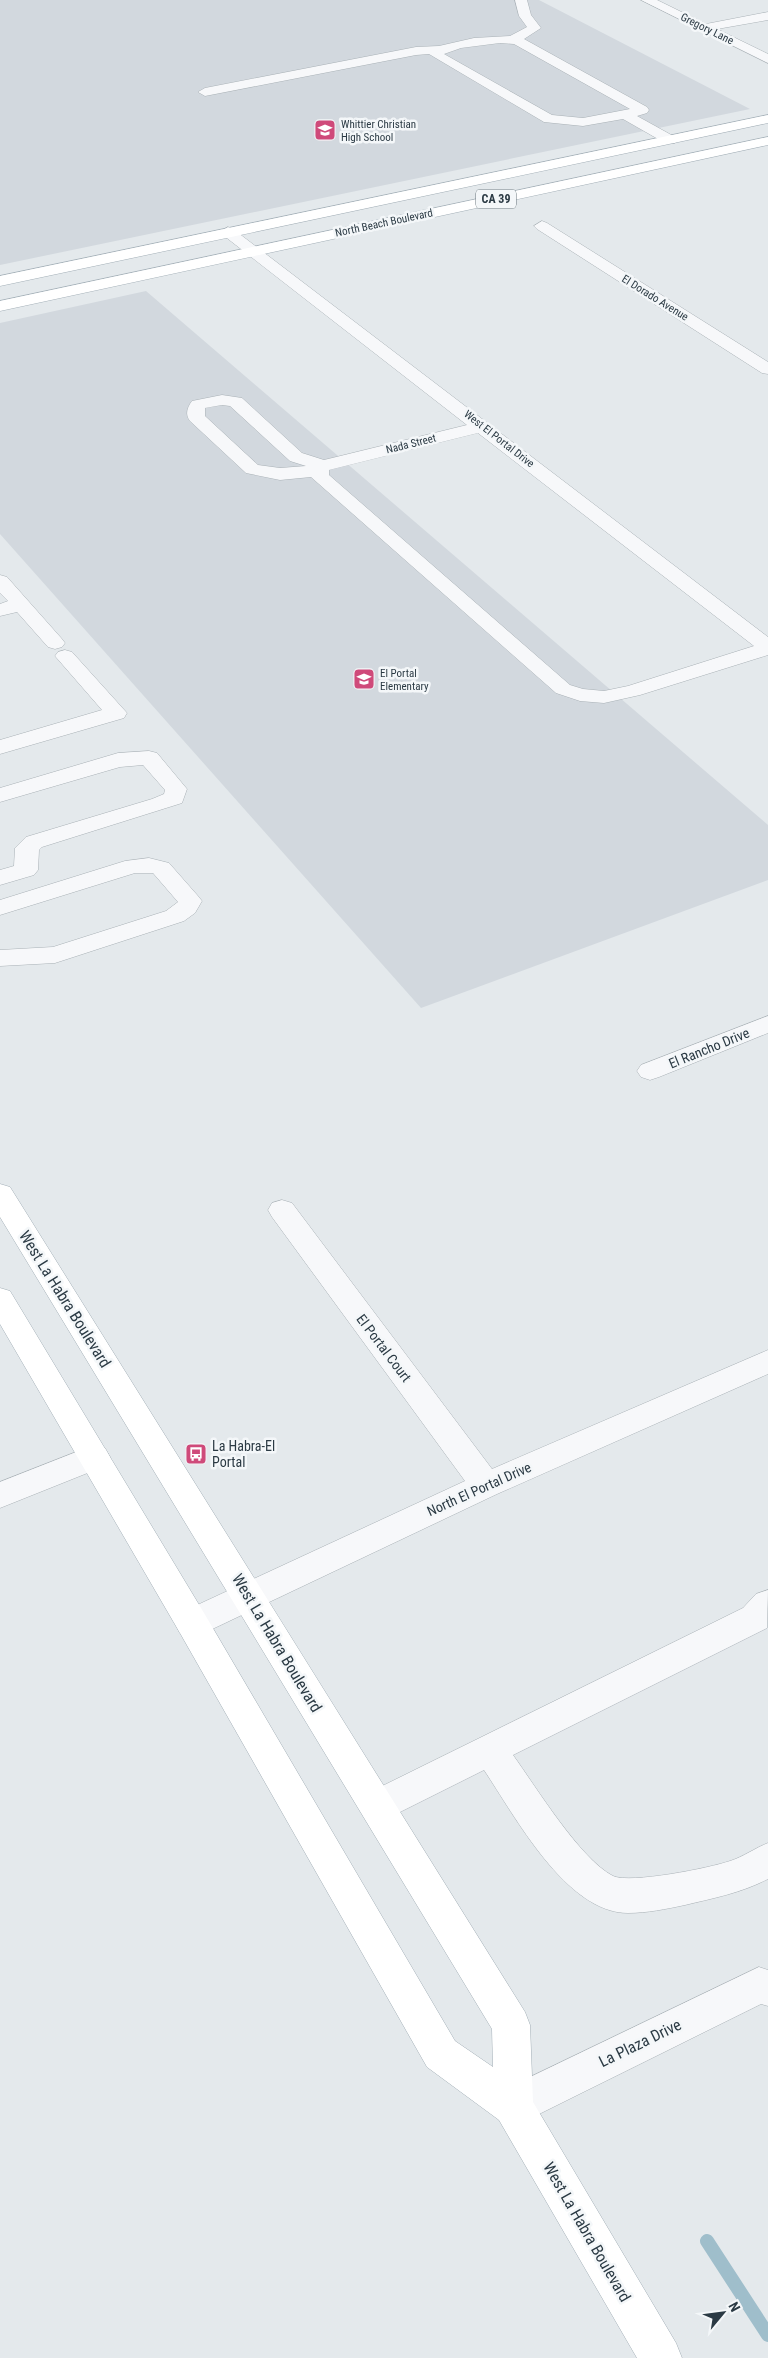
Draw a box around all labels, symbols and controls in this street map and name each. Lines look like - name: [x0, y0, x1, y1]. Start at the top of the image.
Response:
- street label: Gregory Lane: [678, 11, 736, 47]
- school or university icon: Whittier Christian High School: [313, 118, 337, 142]
- place label: Whittier Christian High School: [341, 118, 416, 144]
- road number: CA 39: [476, 190, 516, 208]
- street label: North Beach Boulevard: [334, 206, 434, 240]
- street label: El Dorado Avenue: [619, 272, 691, 324]
- street label: West El Portal Drive: [461, 408, 537, 470]
- street label: Nada Street: [385, 432, 437, 456]
- school or university icon: El Portal Elementary: [352, 667, 376, 691]
- place label: El Portal Elementary: [380, 667, 429, 693]
- street label: El Rancho Drive: [666, 1024, 752, 1071]
- street label: West La Habra Boulevard: [15, 1227, 115, 1371]
- street label: El Portal Court: [353, 1311, 415, 1385]
- place label: La Habra-El Portal: [212, 1438, 275, 1470]
- bus stop icon: La Habra-El Portal: [184, 1442, 208, 1466]
- street label: North El Portal Drive: [424, 1459, 534, 1519]
- street label: West La Habra Boulevard: [228, 1570, 326, 1716]
- street label: La Plaza Drive: [596, 2015, 684, 2071]
- street label: West La Habra Boulevard: [539, 2159, 635, 2305]
- north arrow: [698, 2288, 748, 2338]
- text: N: [725, 2299, 743, 2314]

